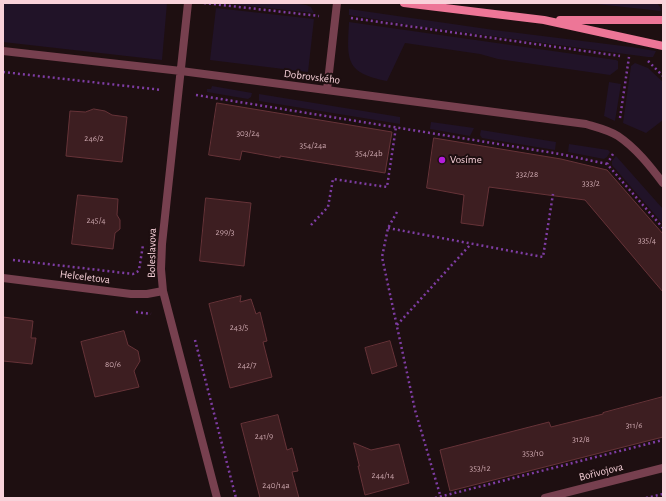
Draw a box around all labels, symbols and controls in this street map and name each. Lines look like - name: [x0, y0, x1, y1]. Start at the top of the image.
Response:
- street label: Dobrovského: [283, 67, 341, 87]
- house number: 303/24: [236, 128, 260, 138]
- house number: 246/2: [84, 133, 104, 143]
- house number: 354/24a: [300, 140, 326, 150]
- house number: 354/24b: [355, 148, 383, 158]
- place label: Vosíme: [450, 153, 482, 167]
- marker: Vosíme: [437, 155, 447, 165]
- house number: 332/28: [516, 169, 538, 179]
- house number: 333/2: [582, 178, 600, 188]
- house number: 245/4: [86, 215, 106, 225]
- house number: 299/3: [216, 227, 234, 237]
- street label: Boleslavova: [145, 228, 159, 278]
- house number: 335/4: [638, 235, 656, 245]
- street label: Helceletova: [59, 267, 111, 287]
- house number: 243/5: [230, 322, 248, 332]
- house number: 80/6: [105, 359, 121, 369]
- house number: 242/7: [238, 360, 256, 370]
- house number: 311/6: [626, 420, 642, 430]
- house number: 241/9: [255, 431, 273, 441]
- house number: 312/8: [572, 434, 590, 444]
- house number: 353/10: [522, 448, 544, 458]
- street label: Bořivojova: [578, 460, 624, 484]
- house number: 353/12: [470, 463, 490, 473]
- house number: 244/14: [372, 470, 394, 480]
- house number: 240/14a: [262, 480, 290, 490]

